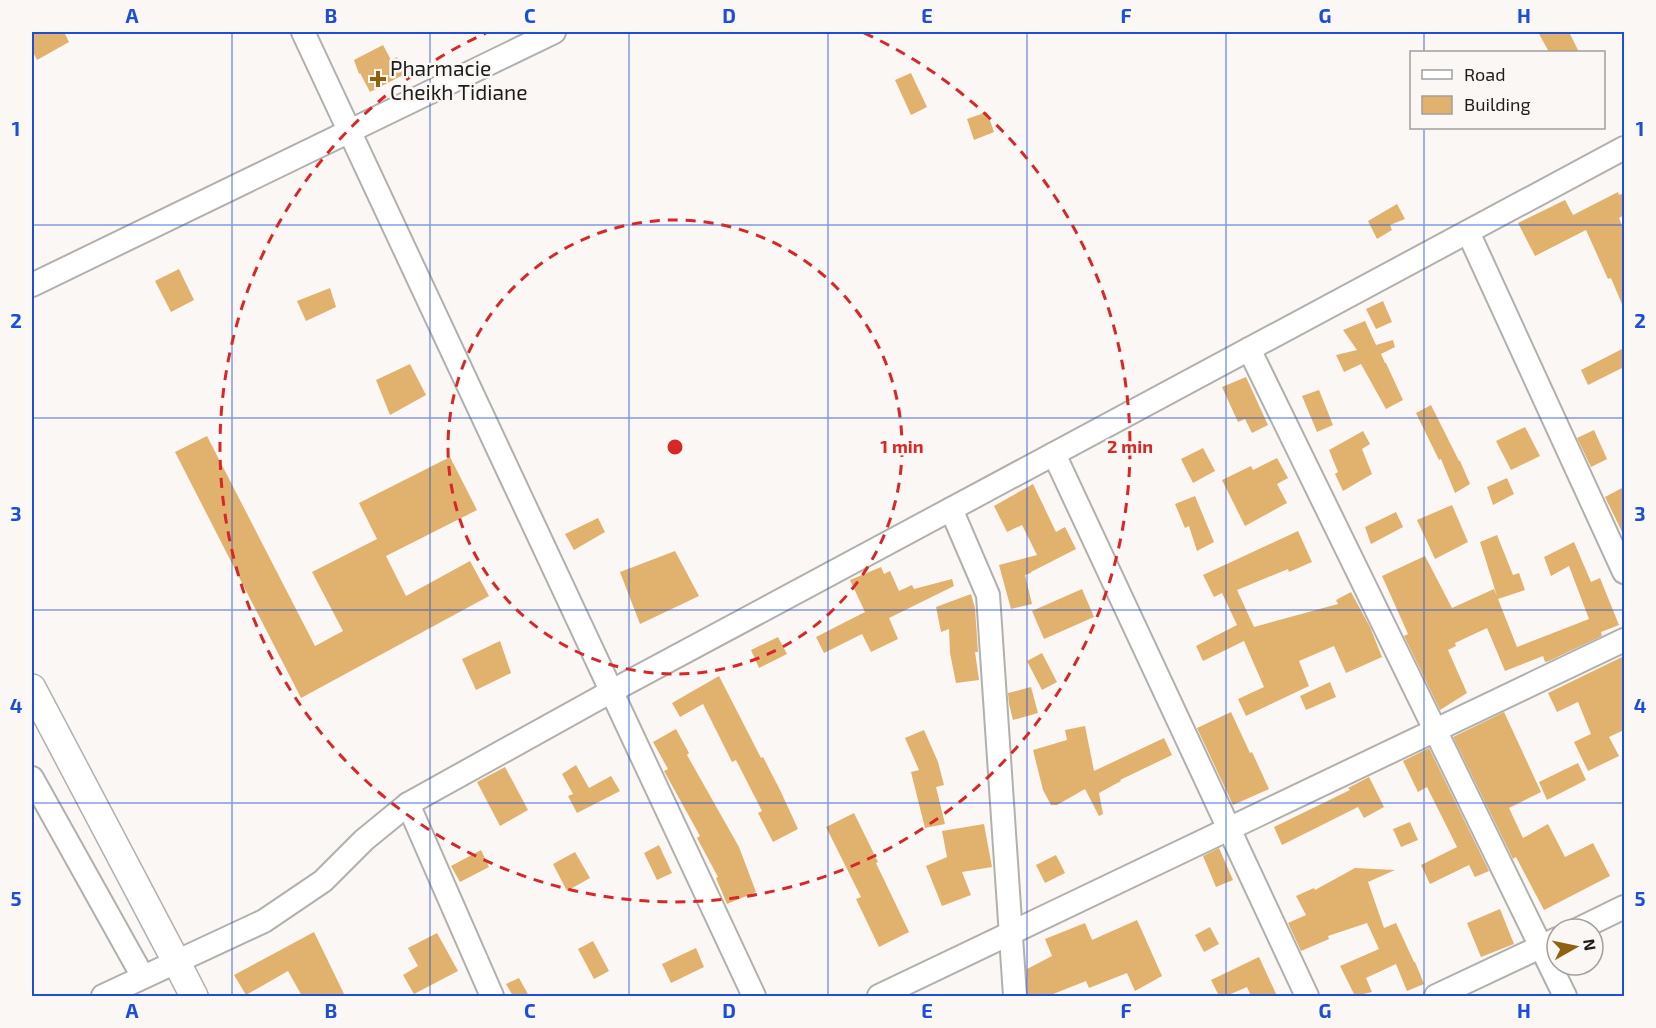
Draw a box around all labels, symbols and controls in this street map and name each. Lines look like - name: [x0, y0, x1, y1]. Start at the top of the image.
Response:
- text: A: [125, 3, 139, 27]
- text: B: [325, 3, 337, 27]
- text: C: [524, 3, 536, 27]
- text: D: [722, 3, 736, 27]
- text: E: [921, 3, 933, 27]
- text: F: [1120, 3, 1132, 27]
- text: G: [1319, 3, 1331, 27]
- text: H: [1517, 3, 1531, 27]
- legend: [1410, 51, 1605, 129]
- place label: Pharmacie Cheikh Tidiane: [390, 55, 527, 104]
- text: Road: [1464, 63, 1505, 85]
- marker: Pharmacie Cheikh Tidiane: [371, 72, 385, 86]
- text: Building: [1464, 93, 1531, 115]
- text: 1: [12, 116, 20, 140]
- text: 1: [1636, 116, 1644, 140]
- text: 2: [10, 308, 22, 332]
- text: 2: [1634, 308, 1646, 332]
- text: 1 min: [880, 435, 924, 457]
- text: 2 min: [1107, 435, 1153, 457]
- centre of rings: [665, 437, 685, 457]
- text: 3: [10, 501, 22, 525]
- text: 3: [1634, 501, 1646, 525]
- text: 4: [10, 693, 23, 717]
- text: 4: [1634, 693, 1647, 717]
- text: 5: [10, 886, 22, 910]
- text: 5: [1634, 886, 1646, 910]
- north arrow: [1545, 917, 1605, 977]
- text: N: [1580, 937, 1601, 952]
- text: A: [125, 998, 139, 1022]
- text: B: [325, 998, 337, 1022]
- text: C: [524, 998, 536, 1022]
- text: D: [722, 998, 736, 1022]
- text: E: [921, 998, 933, 1022]
- text: F: [1120, 998, 1132, 1022]
- text: G: [1319, 998, 1331, 1022]
- text: H: [1517, 998, 1531, 1022]

